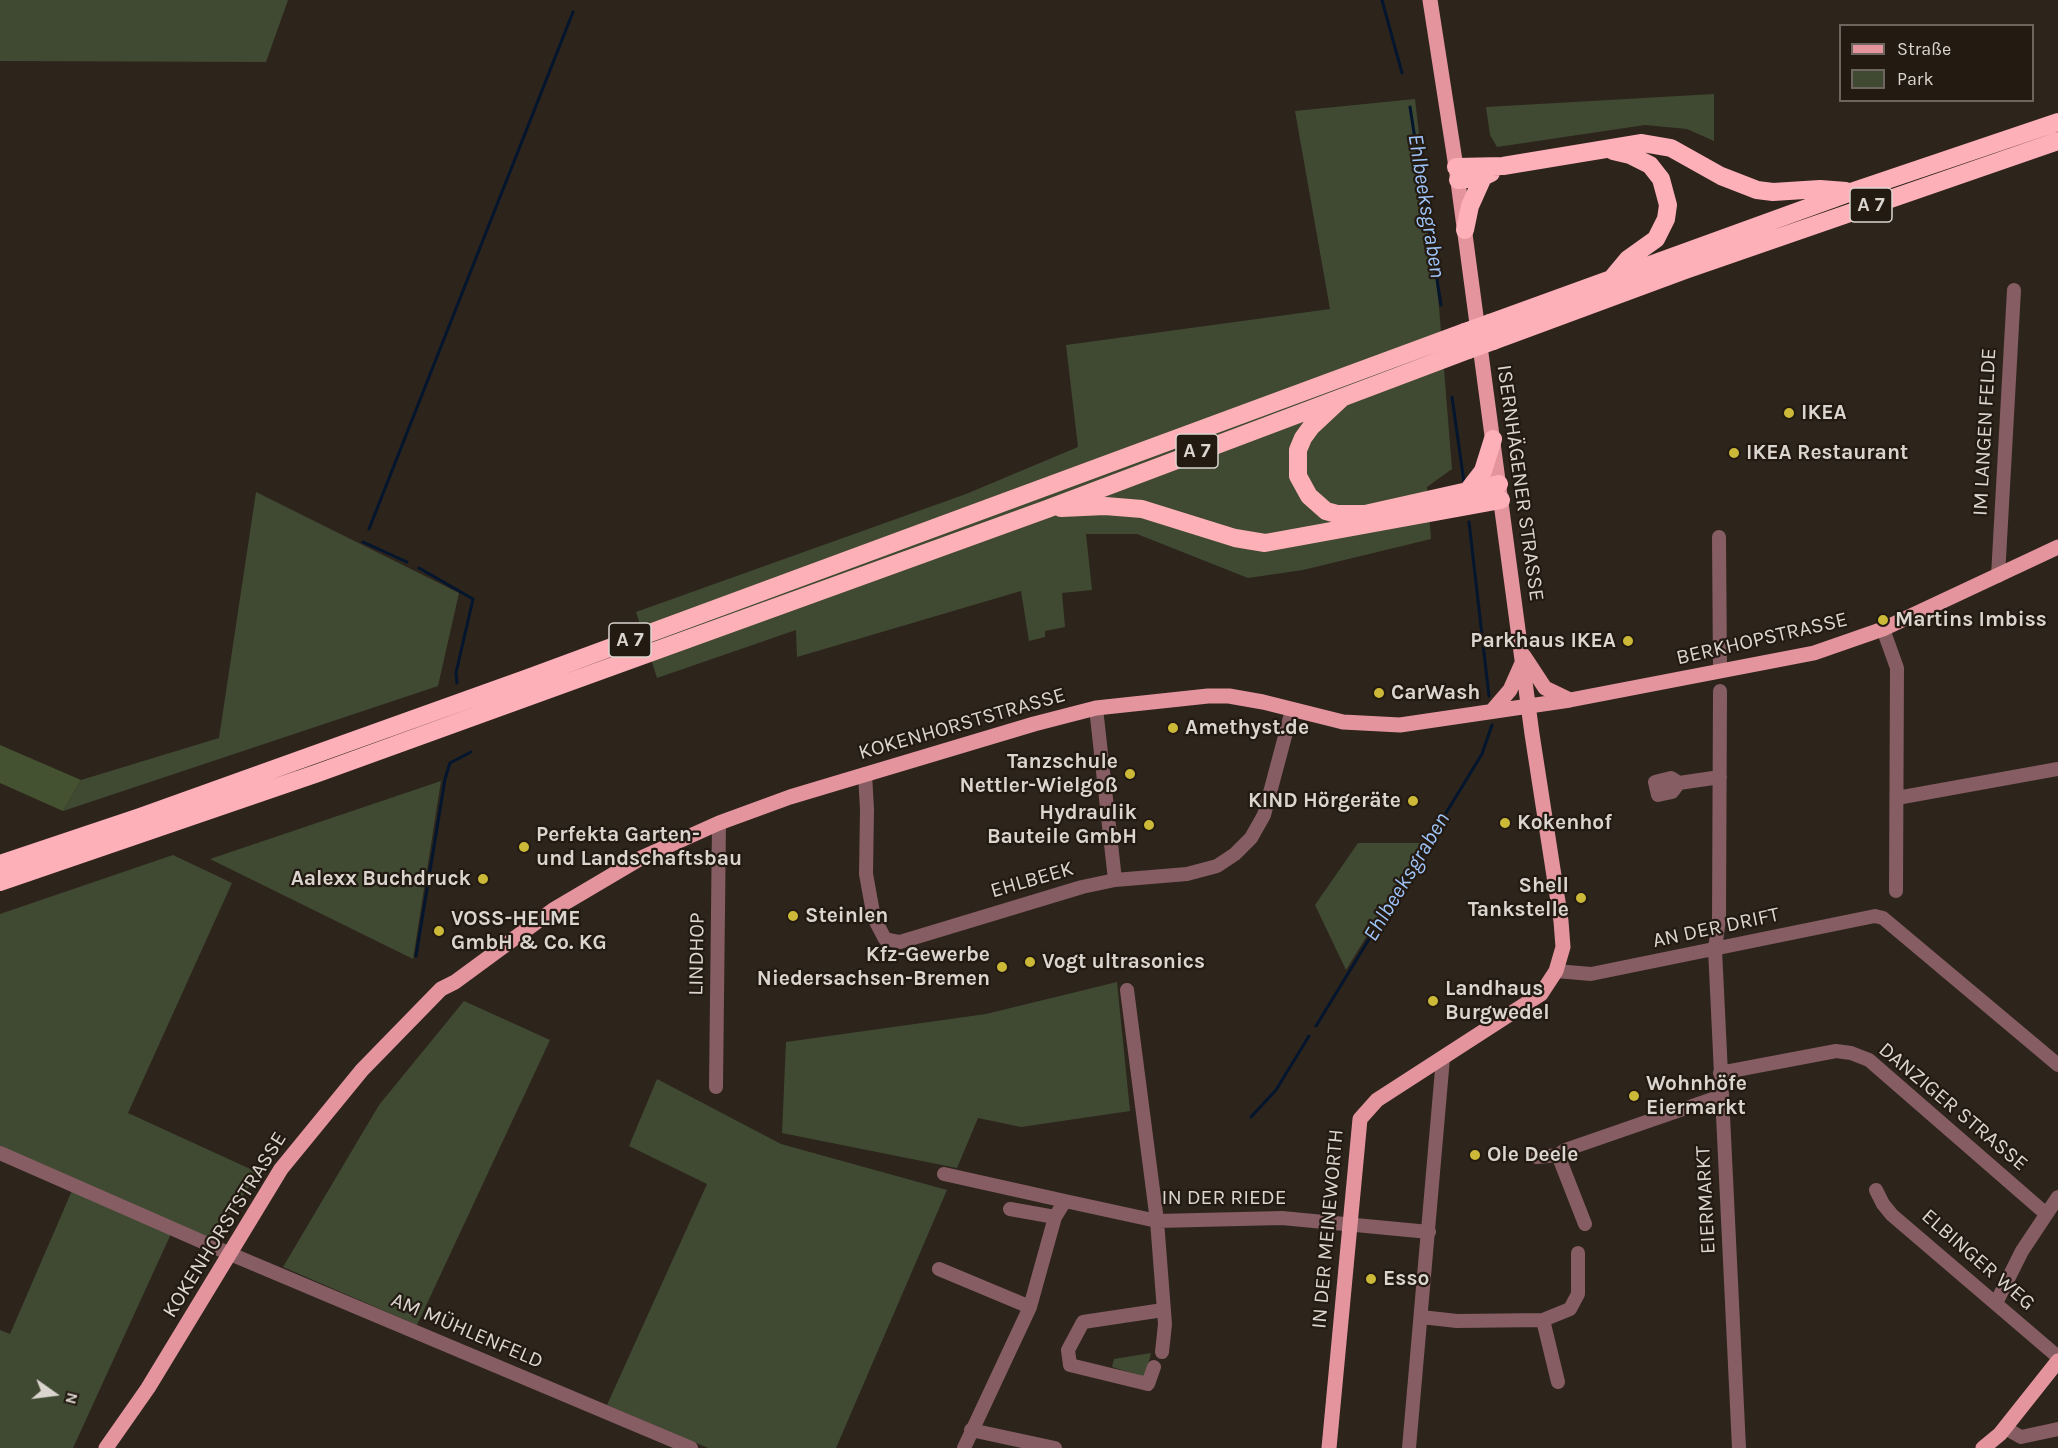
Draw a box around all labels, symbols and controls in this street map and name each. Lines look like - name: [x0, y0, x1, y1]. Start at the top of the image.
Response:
- legend: [1839, 24, 2034, 102]
- text: Straße: [1897, 38, 1951, 60]
- text: Park: [1897, 68, 1934, 90]
- water label: Ehlbeeksgraben: [1402, 132, 1450, 280]
- road number: A 7: [1850, 188, 1892, 222]
- street label: IM LANGEN FELDE: [1968, 348, 2002, 516]
- street label: ISERNHÄGENER STRASSE: [1491, 363, 1549, 603]
- place label: IKEA: [1801, 400, 1847, 426]
- marker: IKEA: [1782, 406, 1796, 420]
- road number: A 7: [1176, 434, 1218, 468]
- place label: IKEA Restaurant: [1746, 440, 1908, 466]
- marker: IKEA Restaurant: [1727, 446, 1741, 460]
- street label: BERKHOPSTRASSE: [1674, 607, 1850, 671]
- place label: Martins Imbiss: [1895, 607, 2047, 633]
- marker: Martins Imbiss: [1876, 613, 1890, 627]
- road number: A 7: [609, 623, 651, 657]
- place label: Parkhaus IKEA: [1470, 628, 1616, 654]
- marker: Parkhaus IKEA: [1621, 634, 1635, 648]
- place label: CarWash: [1391, 680, 1480, 706]
- street label: KOKENHORSTSTRASSE: [856, 682, 1068, 766]
- marker: CarWash: [1372, 686, 1386, 700]
- place label: Amethyst.de: [1185, 715, 1309, 741]
- marker: Amethyst.de: [1166, 721, 1180, 735]
- place label: Tanzschule Nettler-Wielgoß: [960, 749, 1118, 799]
- marker: Tanzschule Nettler-Wielgoß: [1123, 767, 1137, 781]
- place label: KIND Hörgeräte: [1248, 788, 1401, 814]
- marker: KIND Hörgeräte: [1406, 794, 1420, 808]
- place label: Hydraulik Bauteile GmbH: [987, 800, 1137, 850]
- water label: Ehlbeeksgraben: [1358, 808, 1456, 946]
- place label: Kokenhof: [1517, 810, 1612, 836]
- marker: Kokenhof: [1498, 816, 1512, 830]
- marker: Hydraulik Bauteile GmbH: [1142, 818, 1156, 832]
- place label: Perfekta Garten- und Landschaftsbau: [536, 822, 742, 872]
- marker: Perfekta Garten- und Landschaftsbau: [517, 840, 531, 854]
- street label: EHLBEEK: [988, 856, 1076, 904]
- place label: Aalexx Buchdruck: [291, 866, 471, 892]
- marker: Aalexx Buchdruck: [476, 872, 490, 886]
- place label: Shell Tankstelle: [1468, 873, 1569, 923]
- marker: Shell Tankstelle: [1574, 891, 1588, 905]
- street label: AN DER DRIFT: [1650, 902, 1782, 954]
- place label: Steinlen: [805, 903, 888, 929]
- place label: VOSS-HELME GmbH & Co. KG: [451, 906, 607, 956]
- marker: Steinlen: [786, 909, 800, 923]
- street label: LINDHOP: [684, 912, 710, 996]
- marker: VOSS-HELME GmbH & Co. KG: [432, 924, 446, 938]
- place label: Kfz-Gewerbe Niedersachsen-Bremen: [757, 942, 990, 992]
- place label: Vogt ultrasonics: [1042, 949, 1205, 975]
- marker: Vogt ultrasonics: [1023, 955, 1037, 969]
- marker: Kfz-Gewerbe Niedersachsen-Bremen: [995, 960, 1009, 974]
- place label: Landhaus Burgwedel: [1445, 976, 1550, 1026]
- marker: Landhaus Burgwedel: [1426, 994, 1440, 1008]
- street label: DANZIGER STRASSE: [1873, 1037, 2033, 1177]
- place label: Wohnhöfe Eiermarkt: [1646, 1071, 1747, 1121]
- marker: Wohnhöfe Eiermarkt: [1627, 1089, 1641, 1103]
- street label: KOKENHORSTSTRASSE: [158, 1127, 292, 1323]
- street label: IN DER MEINEWORTH: [1307, 1128, 1349, 1330]
- place label: Ole Deele: [1487, 1142, 1578, 1168]
- street label: EIERMARKT: [1691, 1145, 1721, 1255]
- marker: Ole Deele: [1468, 1148, 1482, 1162]
- street label: IN DER RIEDE: [1162, 1185, 1286, 1211]
- street label: ELBINGER WEG: [1916, 1204, 2040, 1316]
- place label: Esso: [1383, 1266, 1429, 1292]
- marker: Esso: [1364, 1272, 1378, 1286]
- street label: AM MÜHLENFELD: [387, 1288, 547, 1374]
- north arrow: [24, 1364, 84, 1424]
- text: N: [61, 1391, 83, 1406]

